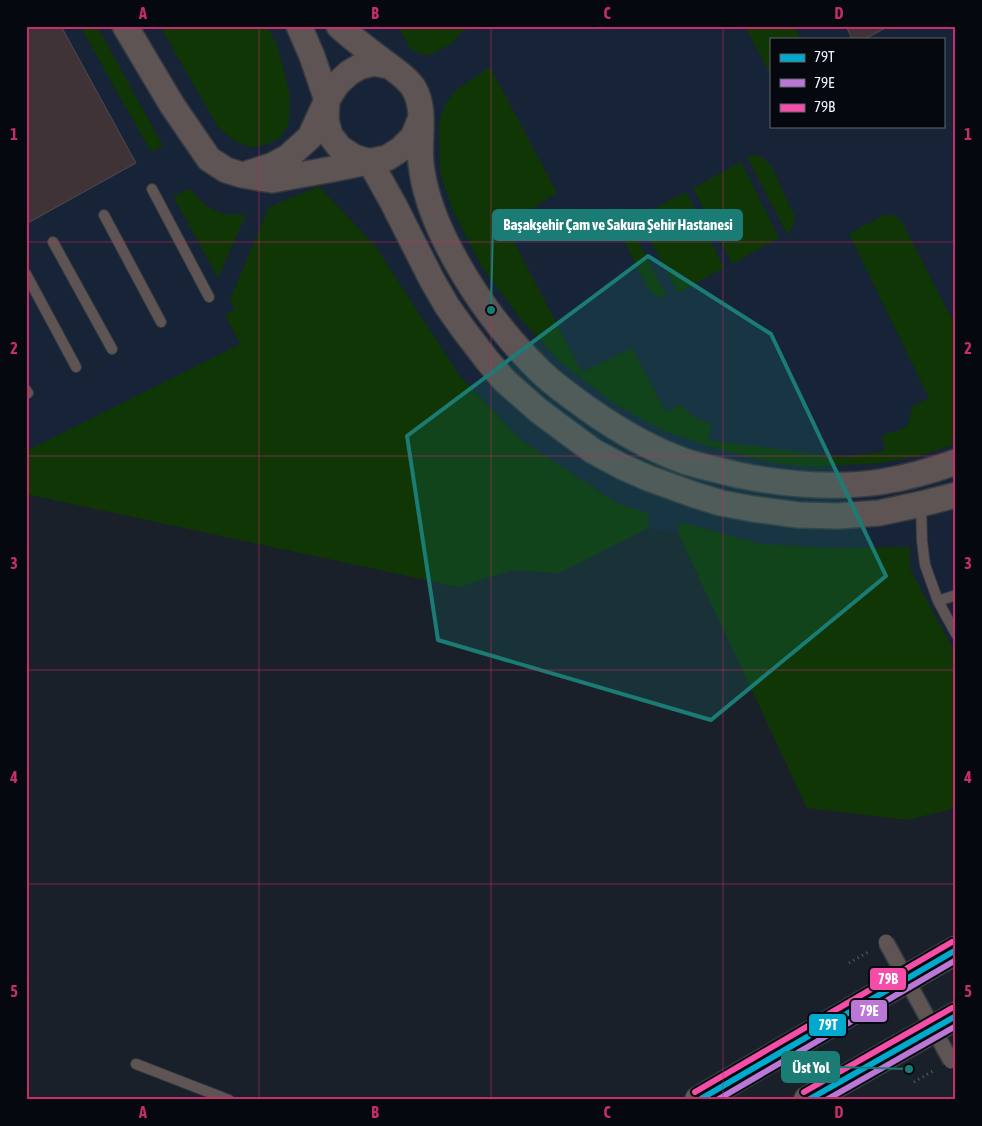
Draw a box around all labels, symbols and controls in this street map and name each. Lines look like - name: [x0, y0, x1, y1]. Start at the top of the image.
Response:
- text: A: [138, 4, 147, 22]
- text: B: [371, 4, 379, 22]
- text: C: [603, 4, 611, 22]
- text: D: [835, 4, 844, 22]
- legend: [770, 38, 944, 128]
- text: 79T: [814, 48, 835, 65]
- text: 79E: [814, 74, 835, 91]
- text: 79B: [814, 98, 835, 115]
- text: 1: [10, 125, 18, 143]
- text: 1: [964, 125, 972, 143]
- callout: Başakşehir Çam ve Sakura Şehir Hastanesi: [493, 210, 742, 240]
- text: Başakşehir Çam ve Sakura Şehir Hastanesi: [503, 216, 733, 233]
- text: 2: [10, 339, 18, 357]
- text: 2: [964, 339, 972, 357]
- text: 3: [10, 554, 18, 572]
- text: 3: [964, 554, 972, 572]
- text: 4: [9, 768, 18, 786]
- text: 4: [963, 768, 972, 786]
- line badge: 79B: [869, 967, 907, 991]
- text: 79B: [878, 971, 898, 987]
- text: 5: [10, 982, 18, 1000]
- text: 5: [964, 982, 972, 1000]
- line badge: 79E: [850, 999, 888, 1023]
- text: 79E: [859, 1003, 879, 1019]
- line badge: 79T: [808, 1013, 847, 1037]
- text: 79T: [818, 1017, 839, 1033]
- callout: Üst Yol: [782, 1052, 839, 1082]
- text: Üst Yol: [792, 1059, 831, 1076]
- text: A: [138, 1103, 147, 1121]
- text: B: [371, 1103, 379, 1121]
- text: C: [603, 1103, 611, 1121]
- text: D: [835, 1103, 844, 1121]

